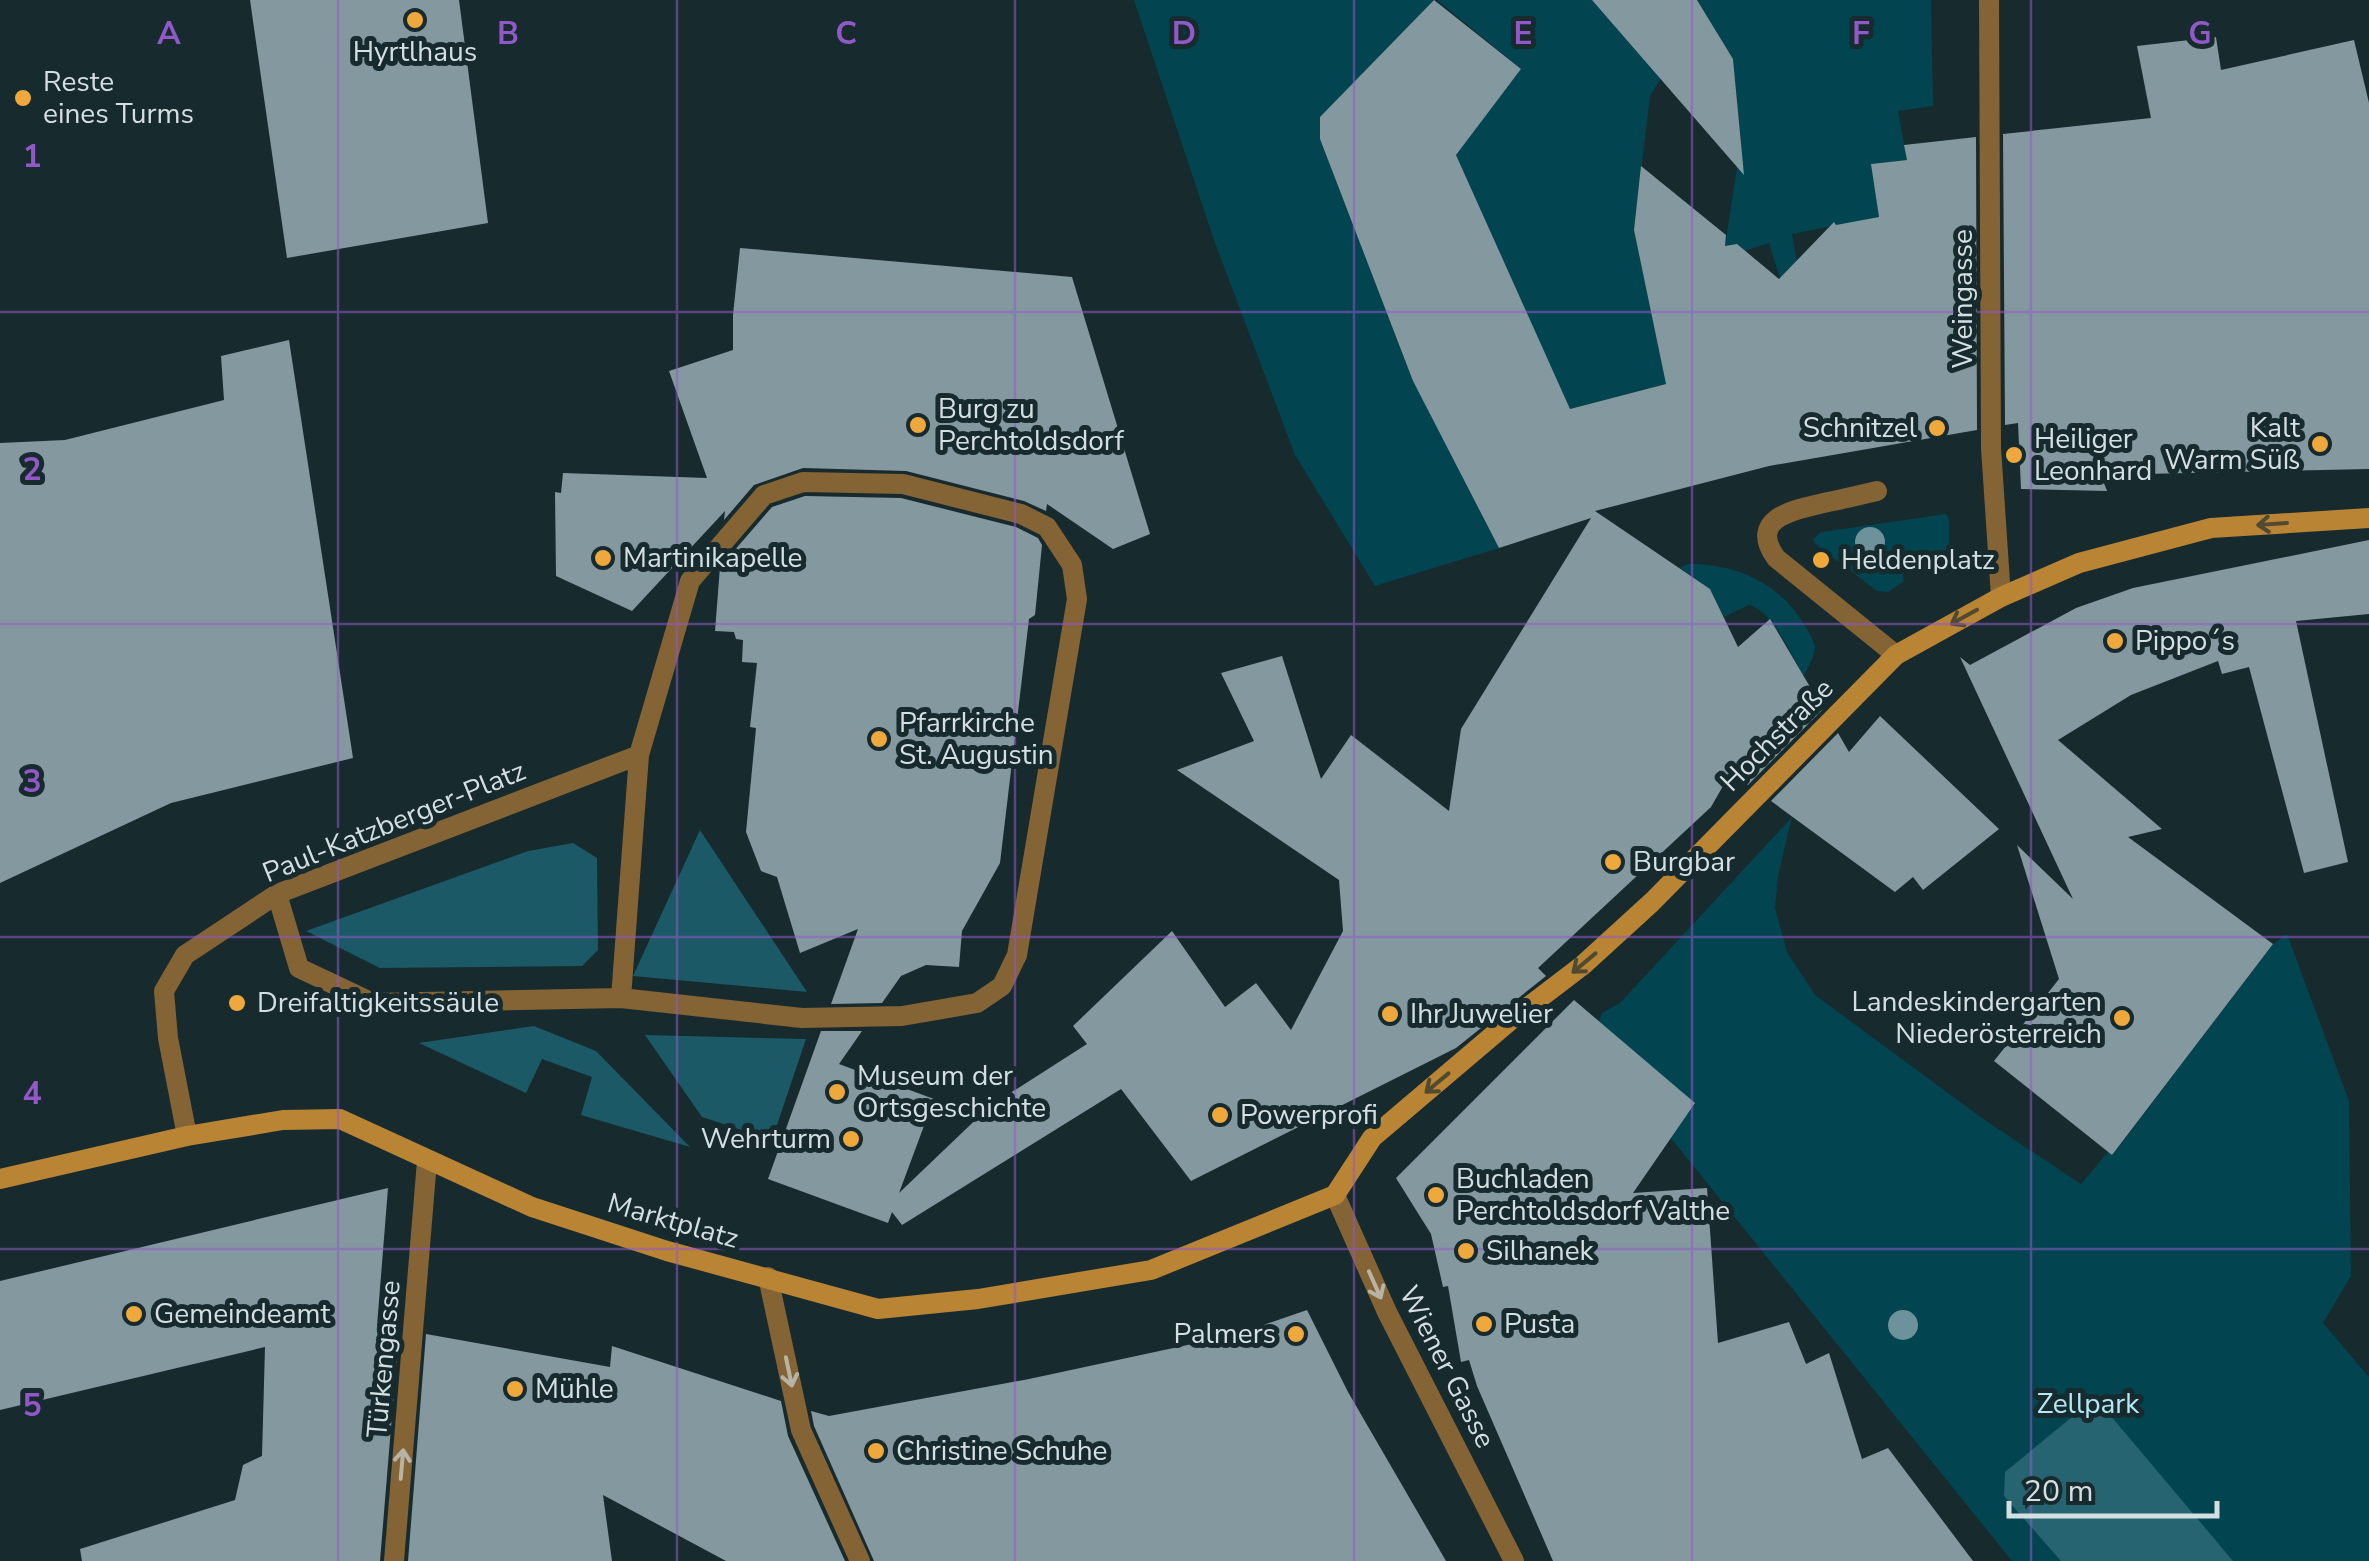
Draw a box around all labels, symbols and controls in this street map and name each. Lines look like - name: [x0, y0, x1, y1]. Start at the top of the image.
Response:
- marker: Hyrtlhaus: [404, 9, 426, 31]
- text: A: [157, 12, 181, 55]
- text: B: [497, 12, 519, 55]
- text: C: [835, 12, 857, 55]
- text: D: [1172, 12, 1196, 55]
- text: E: [1513, 12, 1533, 55]
- text: F: [1852, 12, 1870, 55]
- text: G: [2188, 12, 2212, 55]
- place label: Hyrtlhaus: [353, 33, 477, 71]
- place label: Reste eines Turms: [43, 63, 194, 133]
- marker: Reste eines Turms: [12, 87, 34, 109]
- text: 1: [22, 135, 42, 178]
- street label: Weingasse: [1944, 229, 1982, 369]
- place label: Burg zu Perchtoldsdorf: [938, 390, 1125, 460]
- place label: Schnitzel: [1803, 409, 1918, 447]
- place label: Kalt Warm Süß: [2165, 409, 2300, 479]
- marker: Burg zu Perchtoldsdorf: [907, 414, 929, 436]
- marker: Schnitzel: [1926, 417, 1948, 439]
- place label: Heiliger Leonhard: [2034, 420, 2152, 490]
- marker: Kalt Warm Süß: [2309, 433, 2331, 455]
- marker: Heiliger Leonhard: [2003, 444, 2025, 466]
- text: 2: [22, 448, 42, 491]
- one-way arrow: [2256, 515, 2288, 534]
- place label: Martinikapelle: [623, 539, 803, 577]
- place label: Heldenplatz: [1841, 541, 1995, 579]
- marker: Martinikapelle: [592, 547, 614, 569]
- marker: Heldenplatz: [1810, 549, 1832, 571]
- one-way arrow: [1949, 608, 1979, 628]
- place label: Pippo´s: [2135, 622, 2235, 660]
- marker: Pippo´s: [2104, 630, 2126, 652]
- street label: Hochstraße: [1712, 670, 1842, 800]
- place label: Pfarrkirche St. Augustin: [899, 704, 1054, 774]
- marker: Pfarrkirche St. Augustin: [868, 728, 890, 750]
- street label: Paul-Katzberger-Platz: [257, 752, 531, 892]
- text: 3: [22, 760, 42, 803]
- place label: Burgbar: [1633, 843, 1735, 881]
- marker: Burgbar: [1602, 851, 1624, 873]
- one-way arrow: [1571, 952, 1597, 974]
- place label: Landeskindergarten Niederösterreich: [1851, 983, 2102, 1053]
- place label: Dreifaltigkeitssäule: [257, 984, 499, 1022]
- marker: Dreifaltigkeitssäule: [226, 992, 248, 1014]
- place label: Ihr Juwelier: [1410, 995, 1553, 1033]
- marker: Ihr Juwelier: [1379, 1003, 1401, 1025]
- marker: Landeskindergarten Niederösterreich: [2111, 1007, 2133, 1029]
- place label: Museum der Ortsgeschichte: [857, 1057, 1046, 1127]
- one-way arrow: [1424, 1071, 1450, 1093]
- text: 4: [22, 1072, 42, 1115]
- marker: Museum der Ortsgeschichte: [826, 1081, 848, 1103]
- place label: Powerprofi: [1240, 1096, 1378, 1134]
- marker: Powerprofi: [1209, 1104, 1231, 1126]
- place label: Wehrturm: [701, 1120, 831, 1158]
- marker: Wehrturm: [840, 1128, 862, 1150]
- place label: Buchladen Perchtoldsdorf Valthe: [1456, 1160, 1730, 1230]
- street label: Marktplatz: [603, 1184, 743, 1258]
- marker: Buchladen Perchtoldsdorf Valthe: [1425, 1184, 1447, 1206]
- place label: Silhanek: [1486, 1232, 1595, 1270]
- marker: Silhanek: [1455, 1240, 1477, 1262]
- one-way arrow: [1367, 1269, 1385, 1300]
- street label: Türkengasse: [358, 1279, 410, 1439]
- street label: Wiener Gasse: [1390, 1279, 1504, 1455]
- place label: Gemeindeamt: [154, 1295, 331, 1333]
- marker: Gemeindeamt: [123, 1303, 145, 1325]
- place label: Pusta: [1504, 1305, 1575, 1343]
- marker: Pusta: [1473, 1313, 1495, 1335]
- place label: Palmers: [1174, 1315, 1276, 1353]
- marker: Palmers: [1285, 1323, 1307, 1345]
- one-way arrow: [781, 1356, 799, 1388]
- place label: Mühle: [535, 1370, 614, 1408]
- marker: Mühle: [504, 1378, 526, 1400]
- text: 5: [22, 1384, 42, 1427]
- park label: Zellpark: [2037, 1385, 2140, 1423]
- place label: Christine Schuhe: [896, 1432, 1108, 1470]
- marker: Christine Schuhe: [865, 1440, 887, 1462]
- one-way arrow: [393, 1448, 412, 1480]
- scale bar: [2009, 1456, 2216, 1518]
- text: 20 m: [2024, 1471, 2093, 1512]

